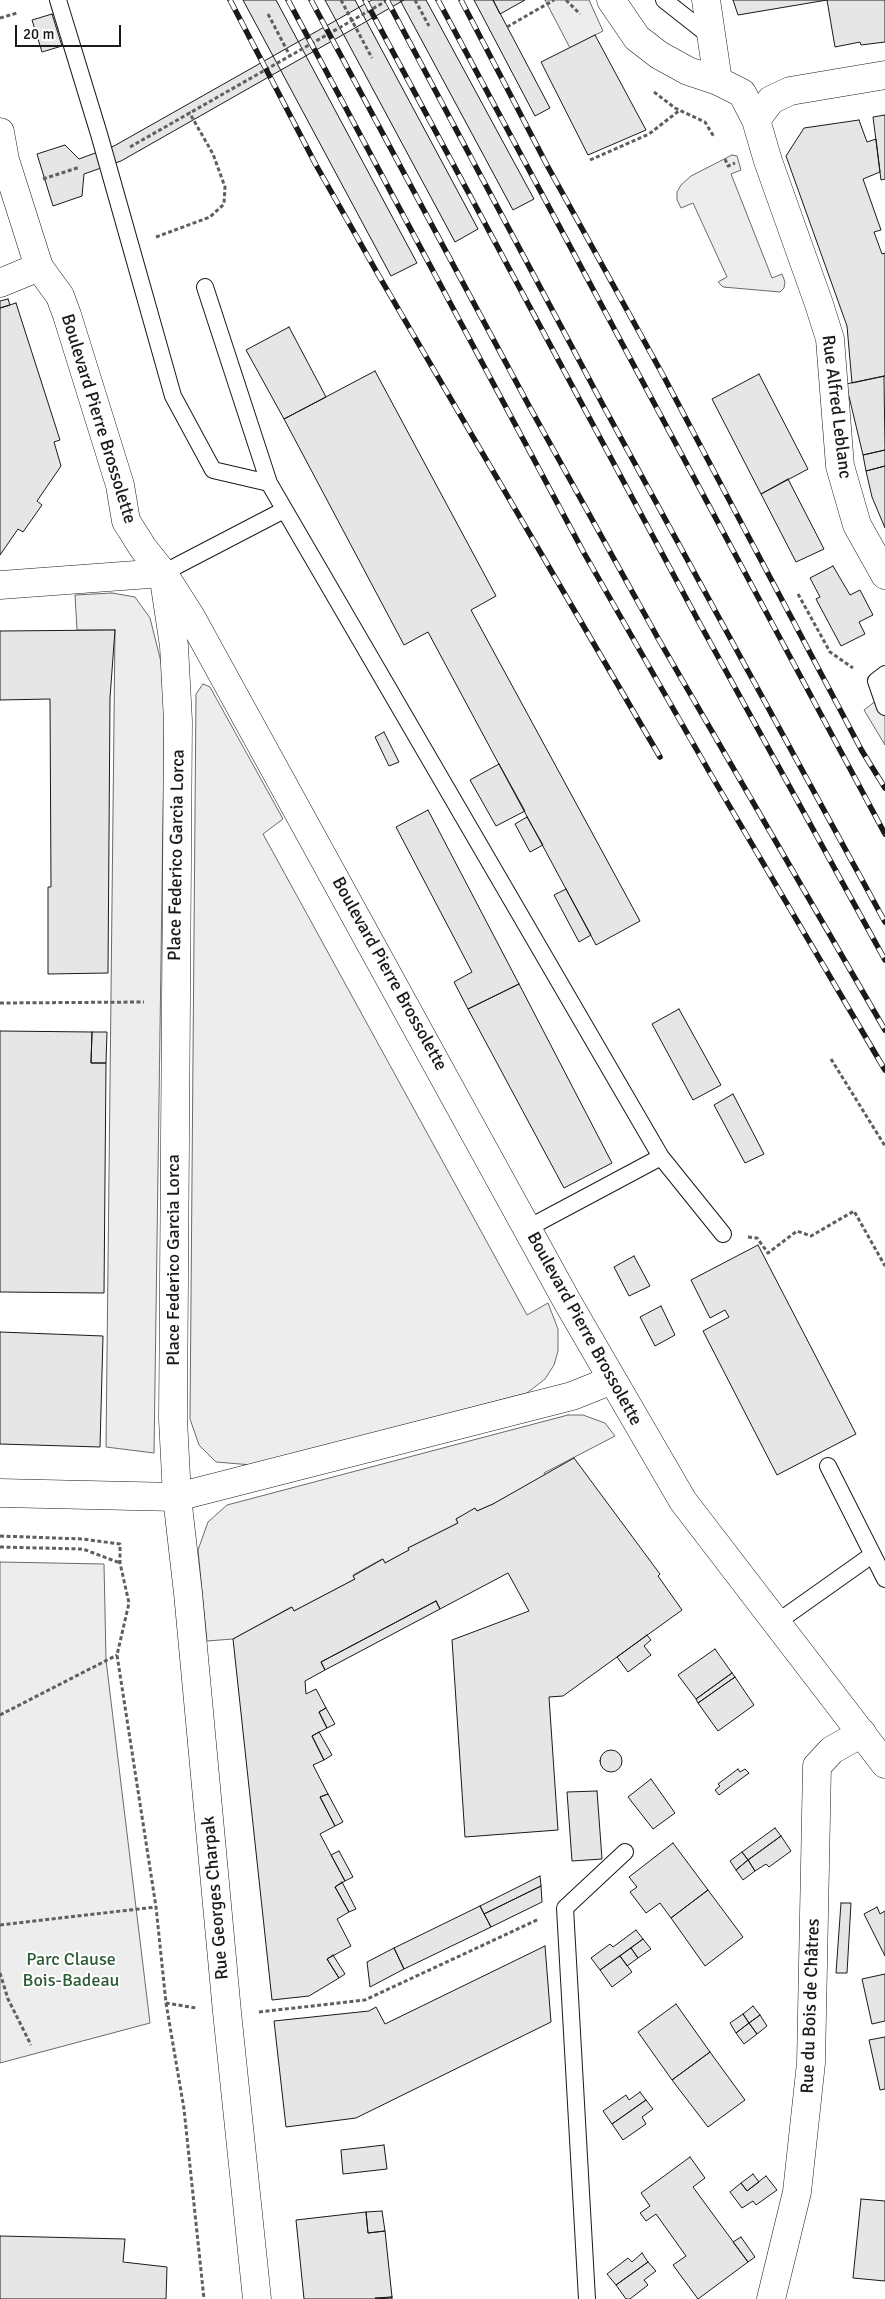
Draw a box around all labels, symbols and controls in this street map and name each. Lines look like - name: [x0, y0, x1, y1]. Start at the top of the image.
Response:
- scale bar: [18, 15, 124, 47]
- text: 20 m: [23, 25, 54, 43]
- street label: Boulevard Pierre Brossolette: [56, 312, 140, 526]
- street label: Rue Alfred Leblanc: [816, 334, 856, 480]
- street label: Place Federico Garcia Lorca: [164, 749, 190, 961]
- street label: Boulevard Pierre Brossolette: [327, 873, 451, 1075]
- street label: Place Federico Garcia Lorca: [163, 1154, 185, 1366]
- street label: Boulevard Pierre Brossolette: [522, 1228, 646, 1430]
- street label: Rue Georges Charpak: [198, 1815, 234, 1981]
- street label: Rue du Bois de Châtres: [797, 1918, 825, 2094]
- park label: Parc Clause Bois-Badeau: [23, 1949, 119, 1992]

